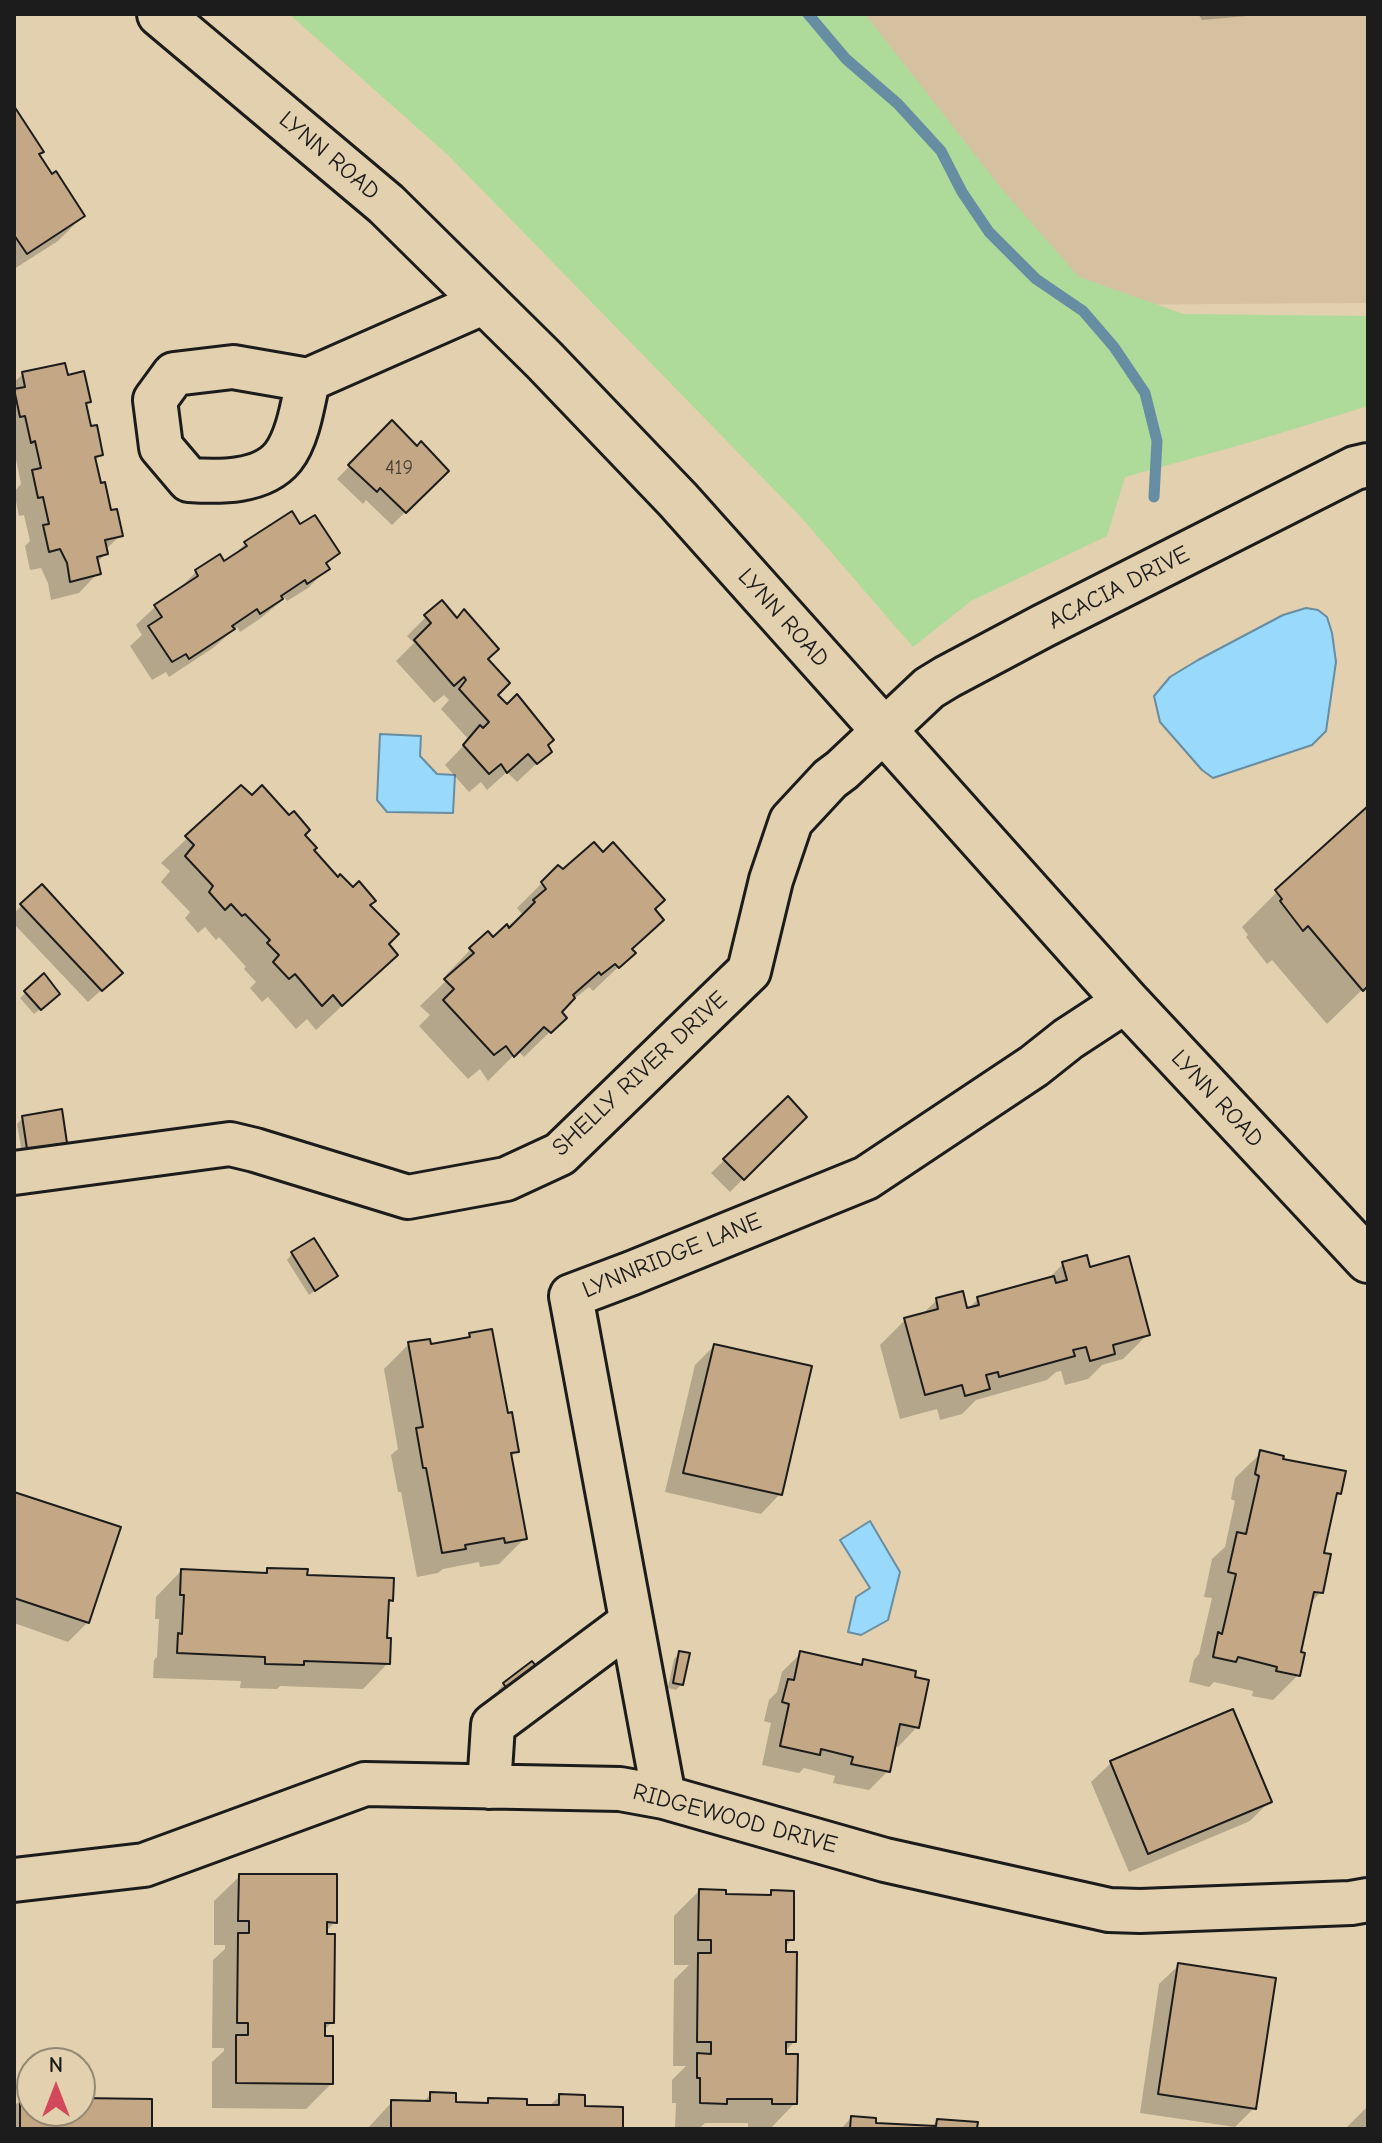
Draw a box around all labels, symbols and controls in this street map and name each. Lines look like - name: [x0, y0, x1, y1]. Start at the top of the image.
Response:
- street label: LYNN ROAD: [273, 106, 385, 206]
- house number: 419: [385, 456, 413, 480]
- street label: ACACIA DRIVE: [1044, 540, 1194, 636]
- street label: LYNN ROAD: [731, 563, 835, 673]
- street label: SHELLY RIVER DRIVE: [546, 985, 734, 1163]
- street label: LYNN ROAD: [1165, 1044, 1269, 1154]
- street label: LYNNRIDGE LANE: [578, 1207, 766, 1305]
- street label: RIDGEWOOD DRIVE: [630, 1778, 840, 1860]
- north arrow: [16, 2047, 96, 2127]
- text: N: [49, 2052, 63, 2078]

